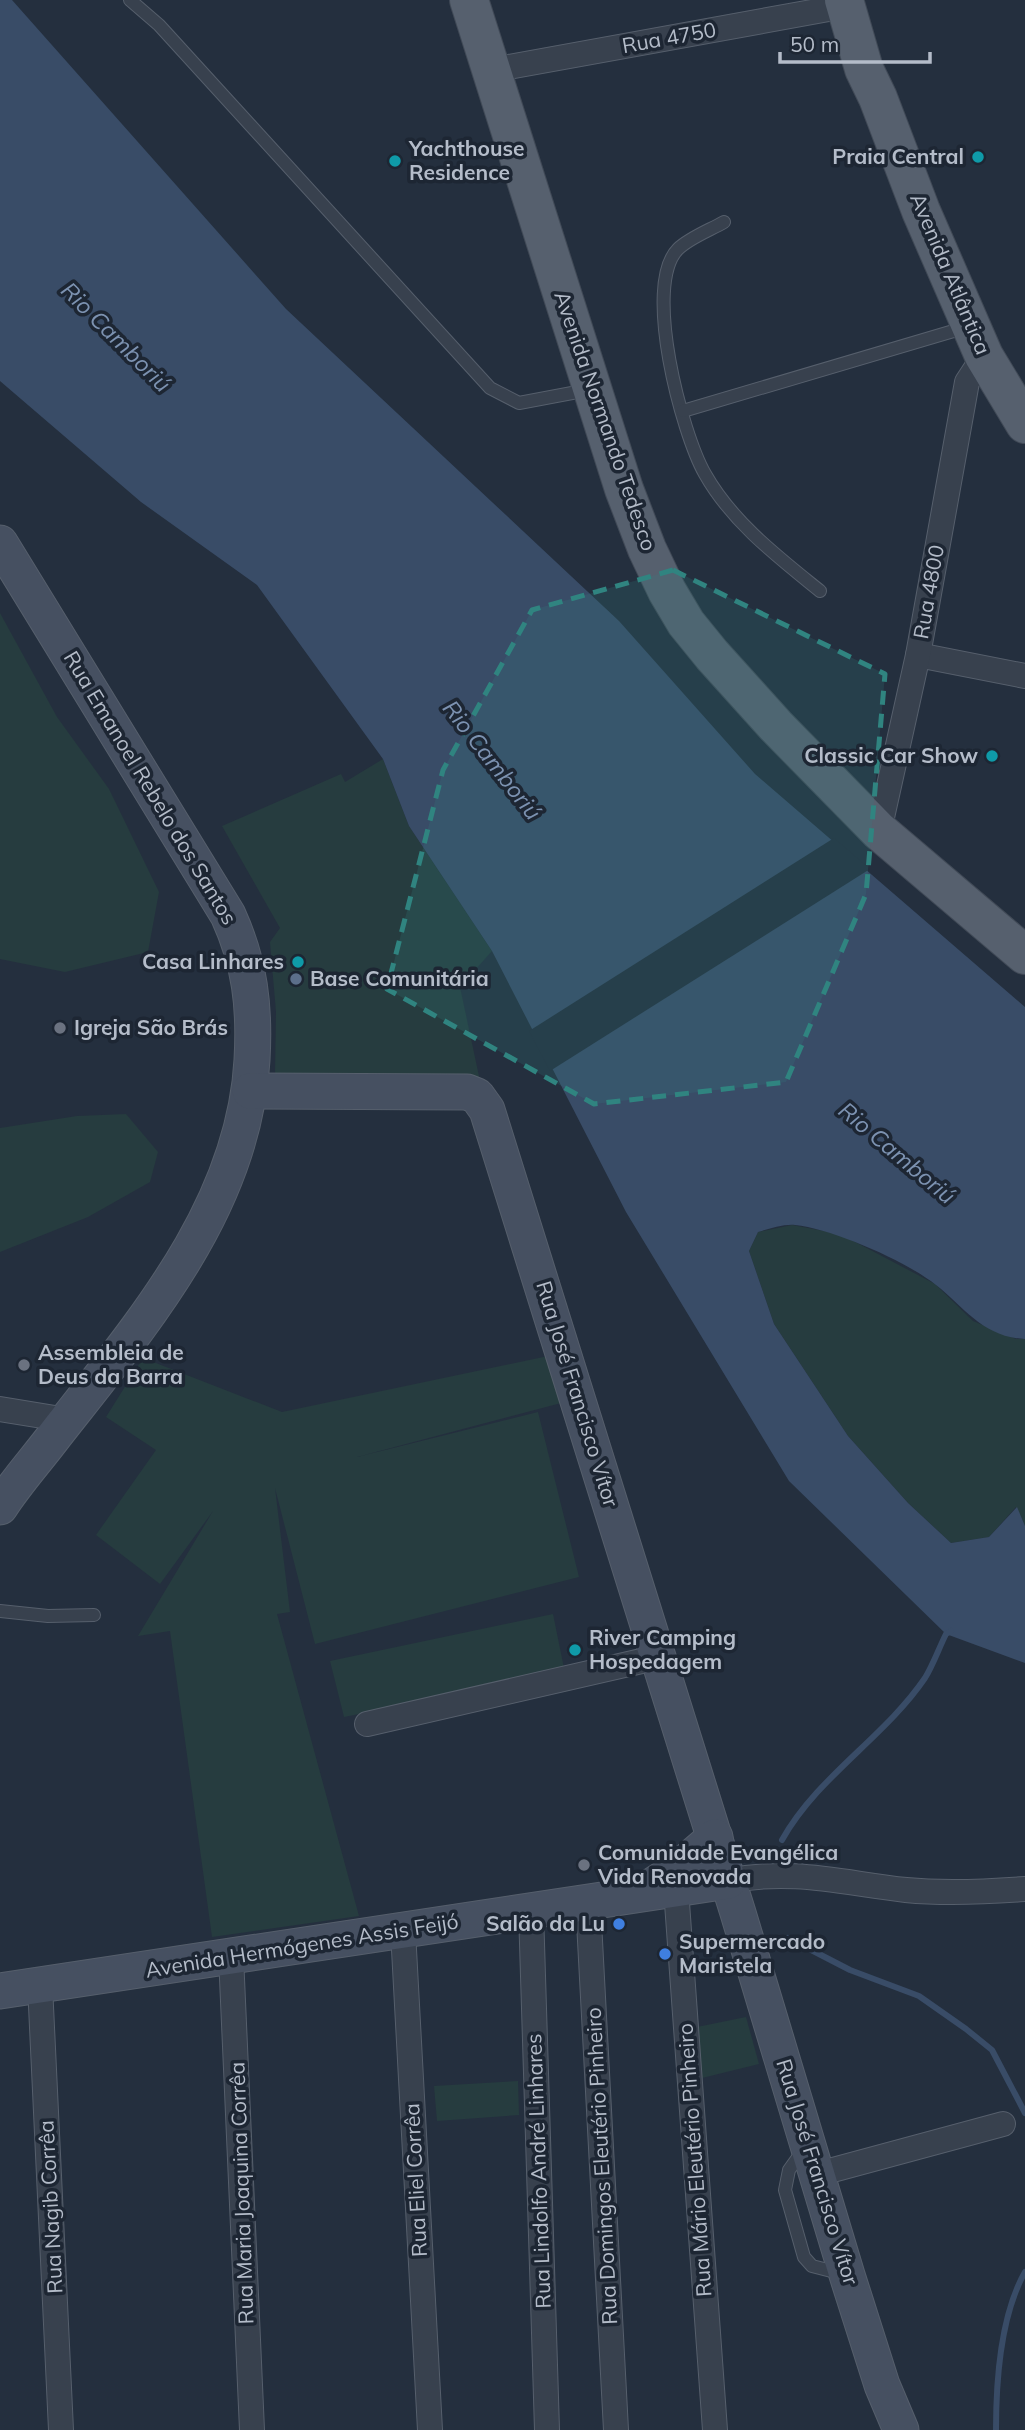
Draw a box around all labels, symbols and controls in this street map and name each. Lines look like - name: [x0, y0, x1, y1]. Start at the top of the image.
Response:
- street label: Rua 4750: [620, 16, 718, 58]
- scale bar: [780, 21, 930, 65]
- text: 50 m: [790, 31, 839, 57]
- place label: Yachthouse Residence: [408, 135, 524, 185]
- place label: Praia Central: [832, 143, 964, 169]
- marker: Praia Central: [970, 149, 986, 165]
- marker: Yachthouse Residence: [387, 153, 403, 169]
- street label: Avenida Atlântica: [905, 189, 997, 358]
- water label: Rio Camboriú: [55, 276, 177, 398]
- street label: Avenida Normando Tedesco: [549, 287, 663, 554]
- street label: Rua 4800: [907, 543, 949, 641]
- street label: Rua Emanoel Rebelo dos Santos: [59, 646, 243, 929]
- water label: Rio Camboriú: [437, 694, 548, 825]
- place label: Classic Car Show: [804, 742, 978, 768]
- marker: Classic Car Show: [984, 748, 1000, 764]
- place label: Casa Linhares: [142, 948, 284, 974]
- marker: Casa Linhares: [290, 954, 306, 970]
- place label: Base Comunitária: [310, 965, 489, 991]
- marker: Base Comunitária: [288, 971, 304, 987]
- place label: Igreja São Brás: [74, 1014, 228, 1040]
- marker: Igreja São Brás: [52, 1020, 68, 1036]
- water label: Rio Camboriú: [833, 1095, 962, 1210]
- street label: Rua José Francisco Vítor: [531, 1278, 625, 1510]
- place label: Assembleia de Deus da Barra: [38, 1339, 184, 1389]
- marker: Assembleia de Deus da Barra: [16, 1357, 32, 1373]
- place label: River Camping Hospedagem: [589, 1624, 736, 1674]
- marker: River Camping Hospedagem: [567, 1642, 583, 1658]
- place label: Comunidade Evangélica Vida Renovada: [597, 1839, 838, 1889]
- marker: Comunidade Evangélica Vida Renovada: [576, 1857, 592, 1873]
- street label: Avenida Hermógenes Assis Feijó: [144, 1907, 460, 1983]
- place label: Salão da Lu: [486, 1910, 605, 1936]
- marker: Salão da Lu: [611, 1916, 627, 1932]
- place label: Supermercado Maristela: [679, 1928, 825, 1978]
- marker: Supermercado Maristela: [657, 1946, 673, 1962]
- street label: Rua Domingos Eleutério Pinheiro: [580, 2007, 622, 2325]
- street label: Rua Mário Eleutério Pinheiro: [671, 2022, 717, 2298]
- street label: Rua Lindolfo André Linhares: [520, 2033, 556, 2309]
- street label: Rua José Francisco Vítor: [771, 2056, 865, 2288]
- street label: Rua Maria Joaquina Corrêa: [223, 2061, 259, 2325]
- street label: Rua Eliel Corrêa: [398, 2103, 432, 2257]
- street label: Rua Nagib Corrêa: [32, 2120, 68, 2294]

